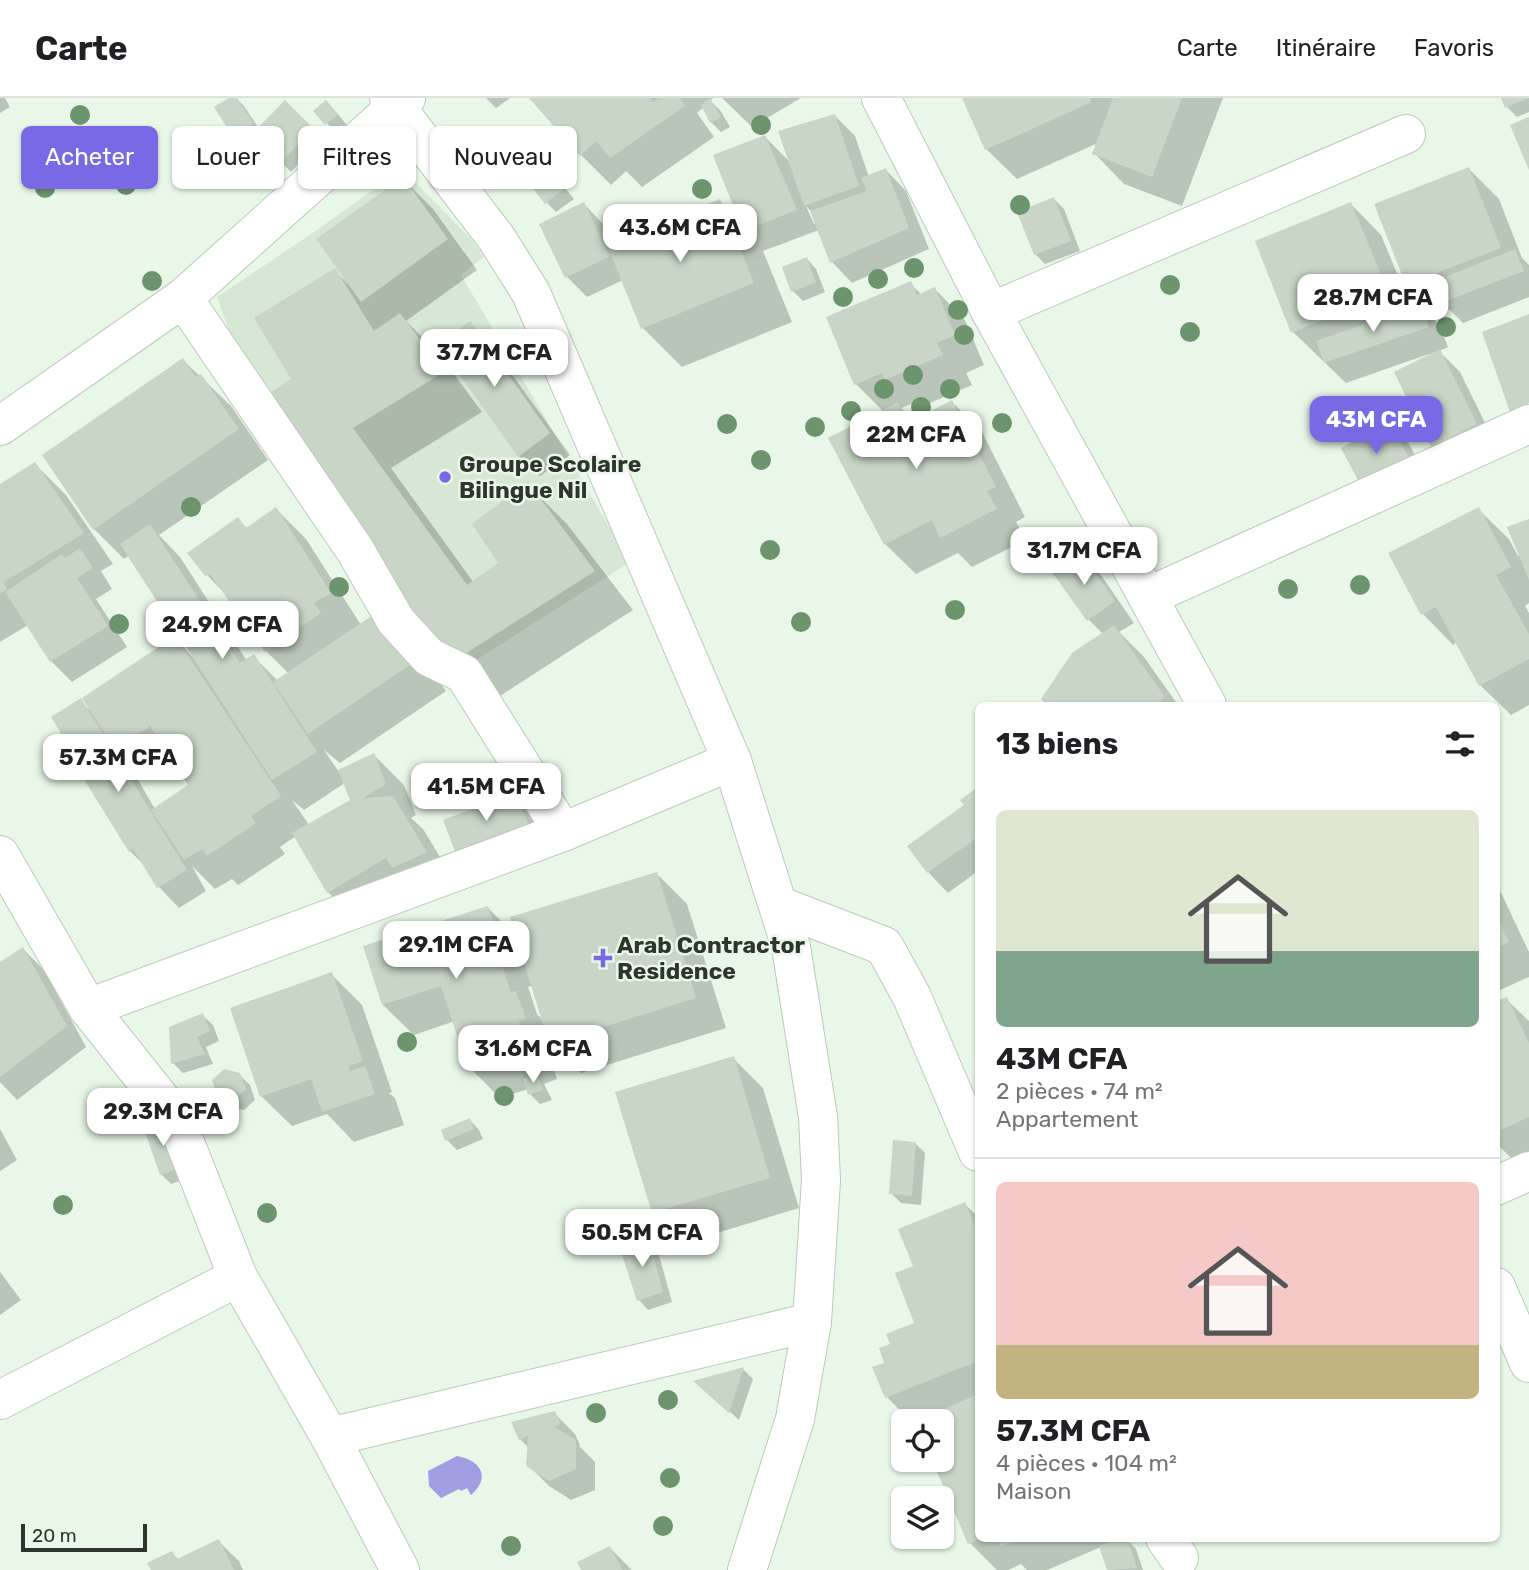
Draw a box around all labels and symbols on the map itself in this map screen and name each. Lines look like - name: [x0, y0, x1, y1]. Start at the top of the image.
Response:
- pin: 43.6M CFA: [600, 204, 760, 264]
- pin: 28.7M CFA: [1293, 274, 1453, 334]
- pin: 37.7M CFA: [414, 330, 574, 389]
- pin: 43M CFA: [1311, 396, 1441, 456]
- pin: 22M CFA: [851, 412, 981, 471]
- place label: Groupe Scolaire Bilingue Nil: [459, 450, 641, 504]
- marker: Groupe Scolaire Bilingue Nil: [437, 469, 453, 485]
- pin: 31.7M CFA: [1004, 528, 1164, 587]
- pin: 24.9M CFA: [142, 602, 302, 661]
- pin: 57.3M CFA: [38, 734, 198, 794]
- pin: 41.5M CFA: [406, 764, 566, 823]
- pin: 29.1M CFA: [376, 922, 536, 981]
- place label: Arab Contractor Residence: [617, 931, 805, 985]
- marker: Arab Contractor Residence: [595, 950, 611, 966]
- pin: 31.6M CFA: [453, 1026, 613, 1085]
- pin: 29.3M CFA: [83, 1088, 243, 1148]
- pin: 50.5M CFA: [562, 1210, 722, 1269]
- scale bar: [21, 1521, 147, 1553]

